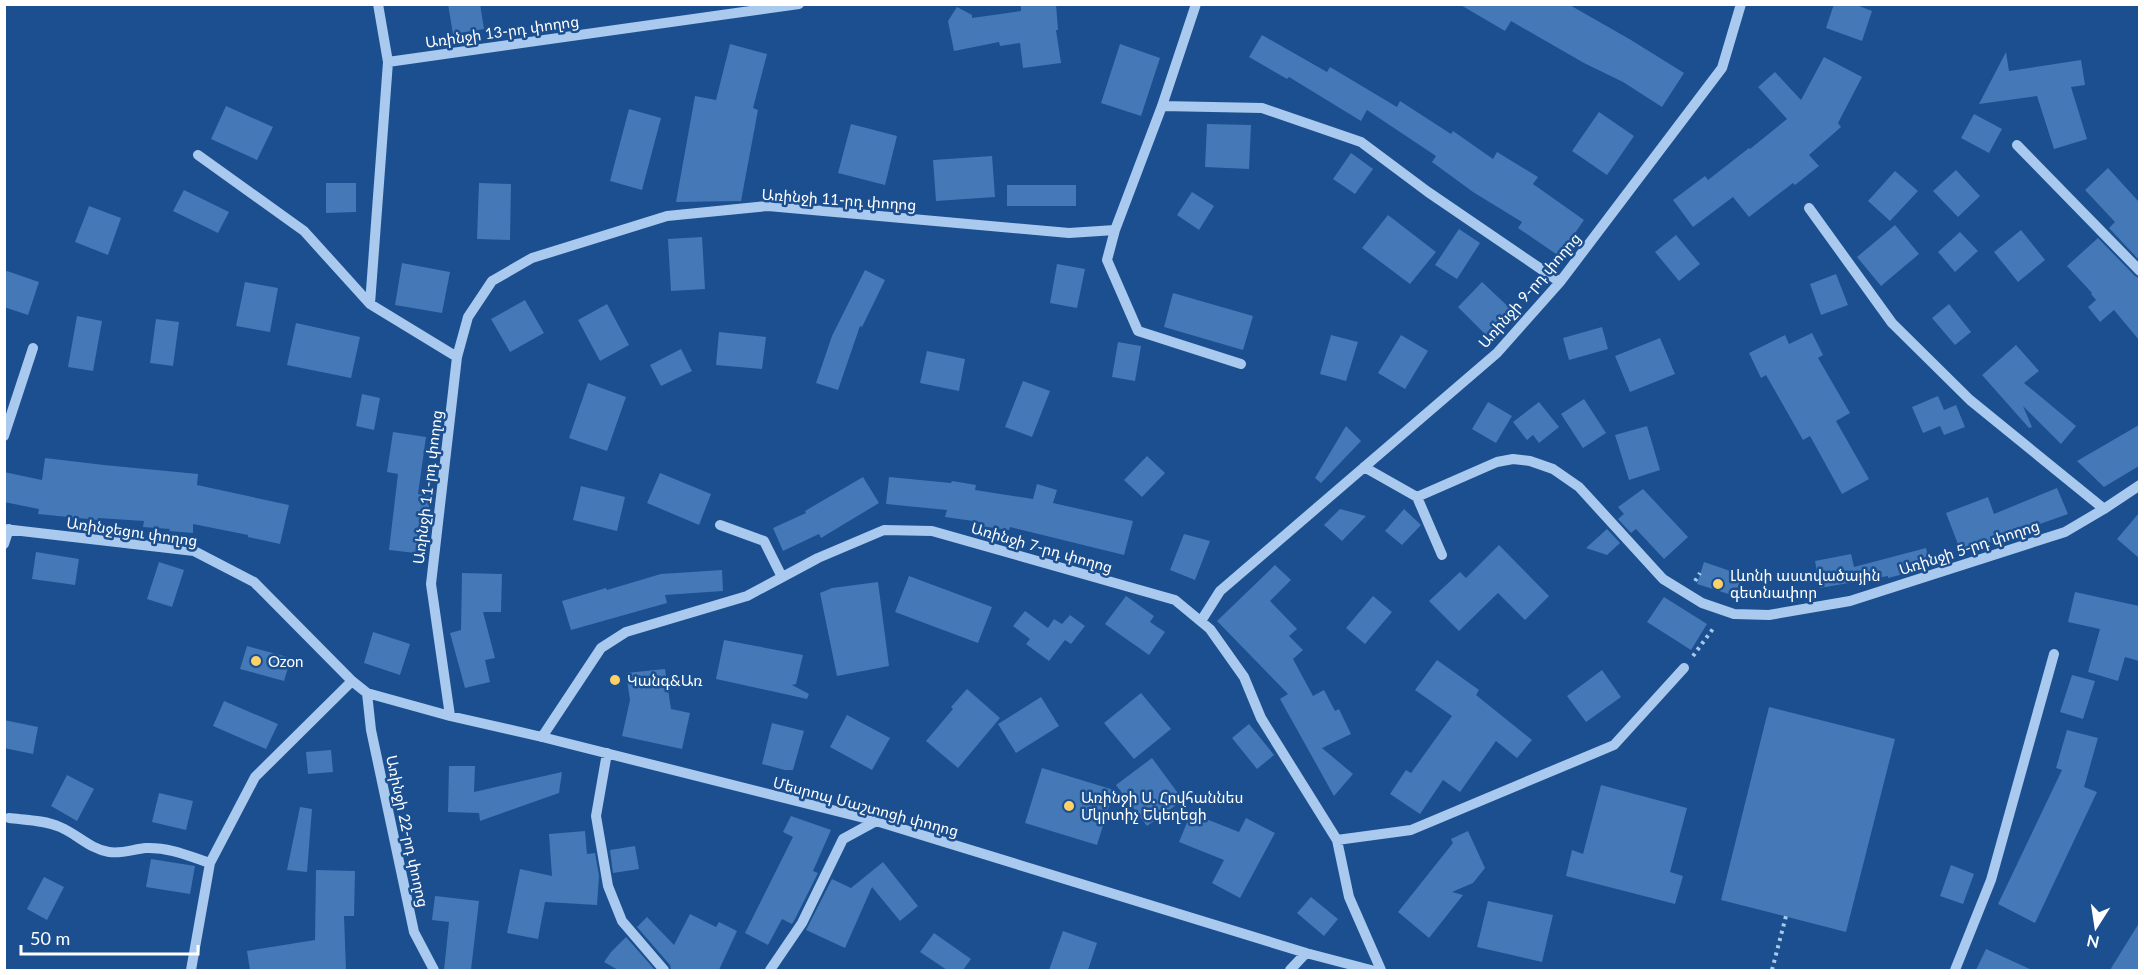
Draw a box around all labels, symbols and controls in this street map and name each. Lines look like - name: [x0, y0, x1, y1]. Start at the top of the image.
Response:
- street label: Առինջի 13-րդ փողոց: [424, 11, 580, 52]
- street label: Առինջի 11-րդ փողոց: [761, 185, 917, 214]
- street label: Առինջի 9-րդ փողոց: [1474, 229, 1585, 352]
- street label: Առինջի 11-րդ փողոց: [409, 409, 446, 565]
- street label: Առինջեցու փողոց: [65, 513, 199, 550]
- street label: Առինջի 5-րդ փողոց: [1897, 516, 2042, 579]
- street label: Առինջի 7-րդ փողոց: [969, 518, 1115, 577]
- place label: Լևոնի աստվածային գետնափոր: [1730, 566, 1880, 602]
- marker: Լևոնի աստվածային գետնափոր: [1711, 577, 1725, 591]
- place label: Ozon: [268, 652, 303, 670]
- marker: Ozon: [249, 654, 263, 668]
- place label: Կանգ&Առ: [627, 671, 702, 690]
- marker: Կանգ&Առ: [608, 673, 622, 687]
- street label: Առինջի 22-րդ փողոց: [382, 753, 433, 909]
- street label: Մեսրոպ Մաշտոցի փողոց: [771, 773, 961, 840]
- place label: Առինջի Ս. Հովհաննես Մկրտիչ Եկեղեցի: [1081, 788, 1243, 824]
- marker: Առինջի Ս. Հովհաննես Մկրտիչ Եկեղեցի: [1062, 799, 1076, 813]
- north arrow: [2066, 897, 2126, 957]
- scale bar: [21, 918, 198, 956]
- text: 50 m: [30, 927, 70, 949]
- text: N: [2085, 932, 2101, 953]

